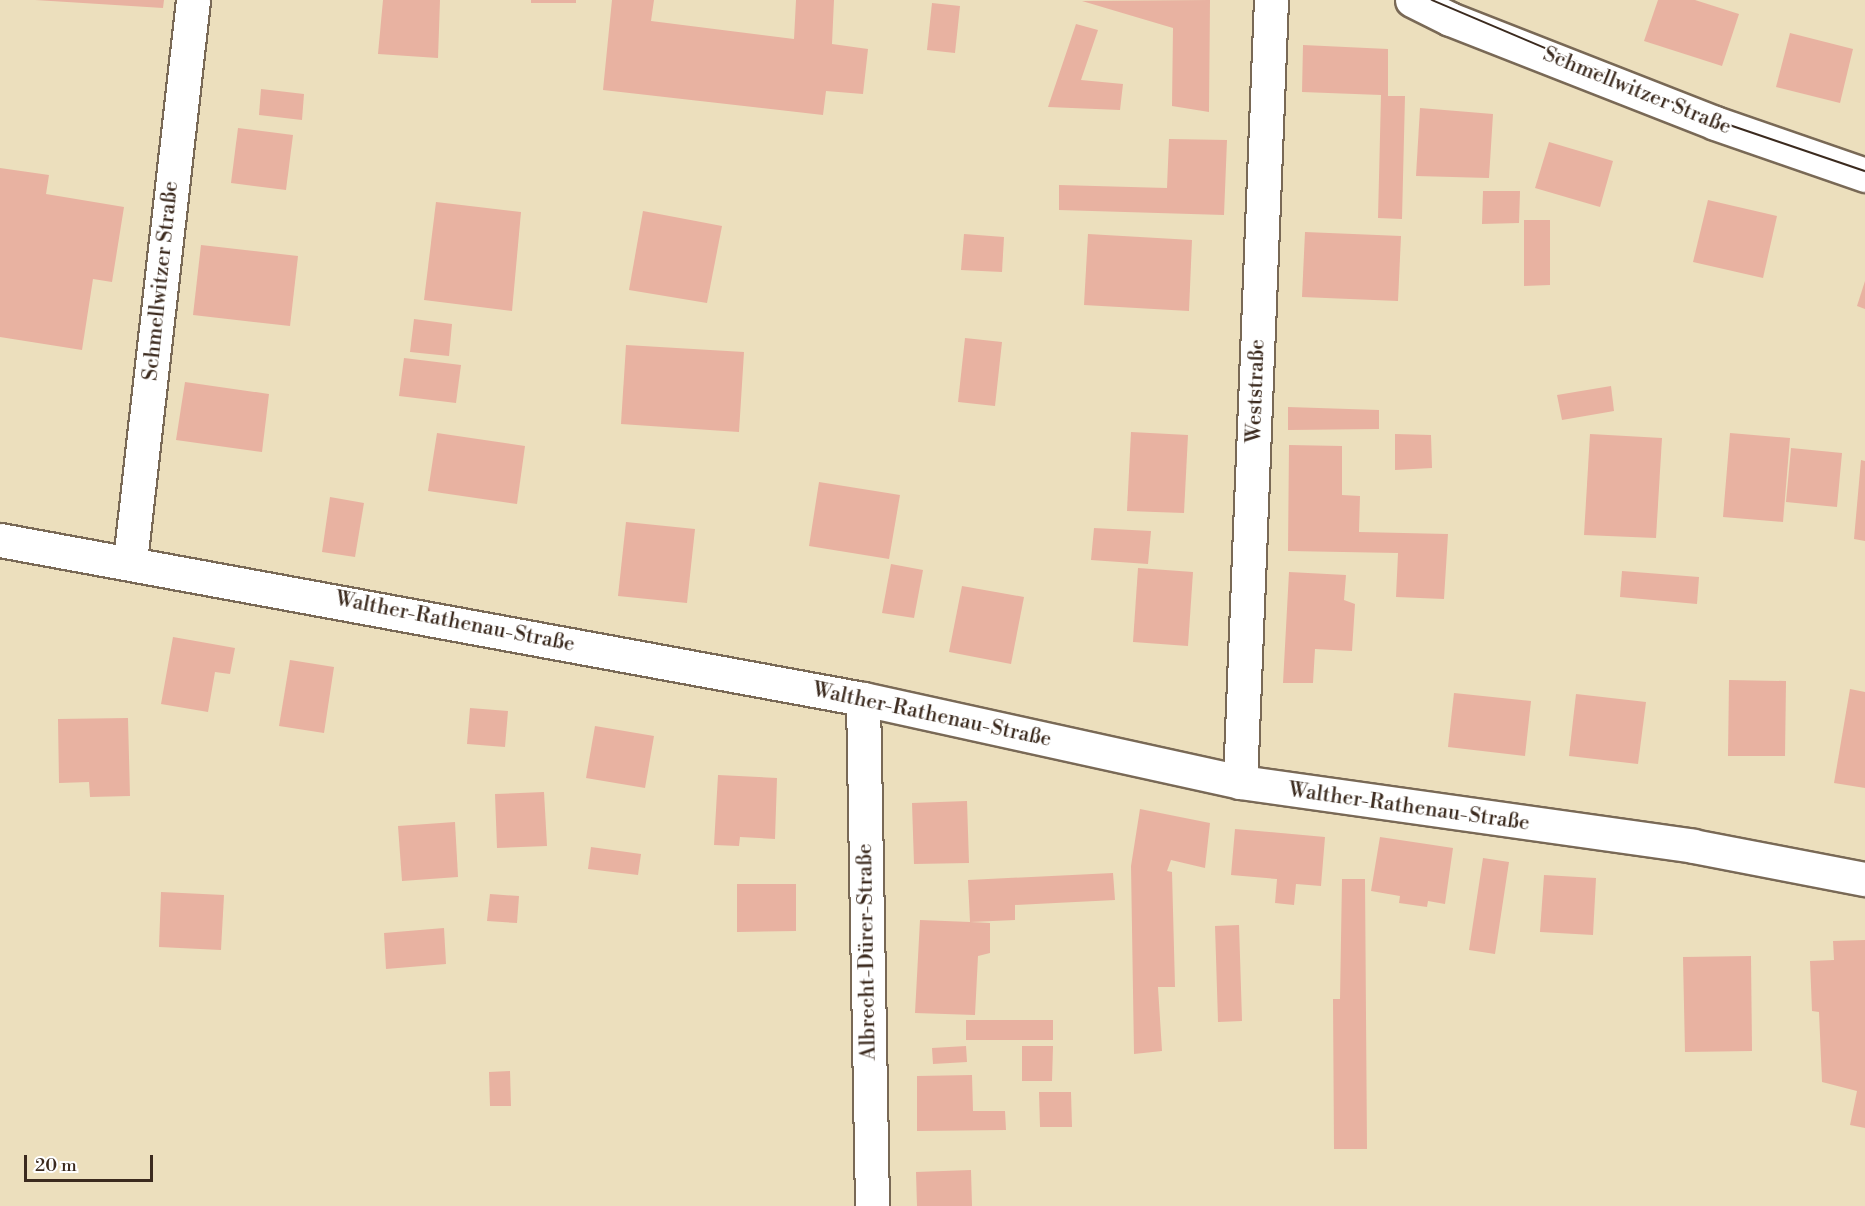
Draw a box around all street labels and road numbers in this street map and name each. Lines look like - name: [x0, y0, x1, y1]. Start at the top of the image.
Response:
- street label: Schmellwitzer Straße: [1539, 42, 1735, 140]
- street label: Schmellwitzer Straße: [138, 180, 184, 382]
- street label: Weststraße: [1242, 339, 1270, 443]
- street label: Walther-Rathenau-Straße: [333, 586, 577, 658]
- street label: Walther-Rathenau-Straße: [810, 677, 1054, 753]
- street label: Walther-Rathenau-Straße: [1287, 778, 1531, 836]
- street label: Albrecht-Dürer-Straße: [853, 843, 881, 1061]

